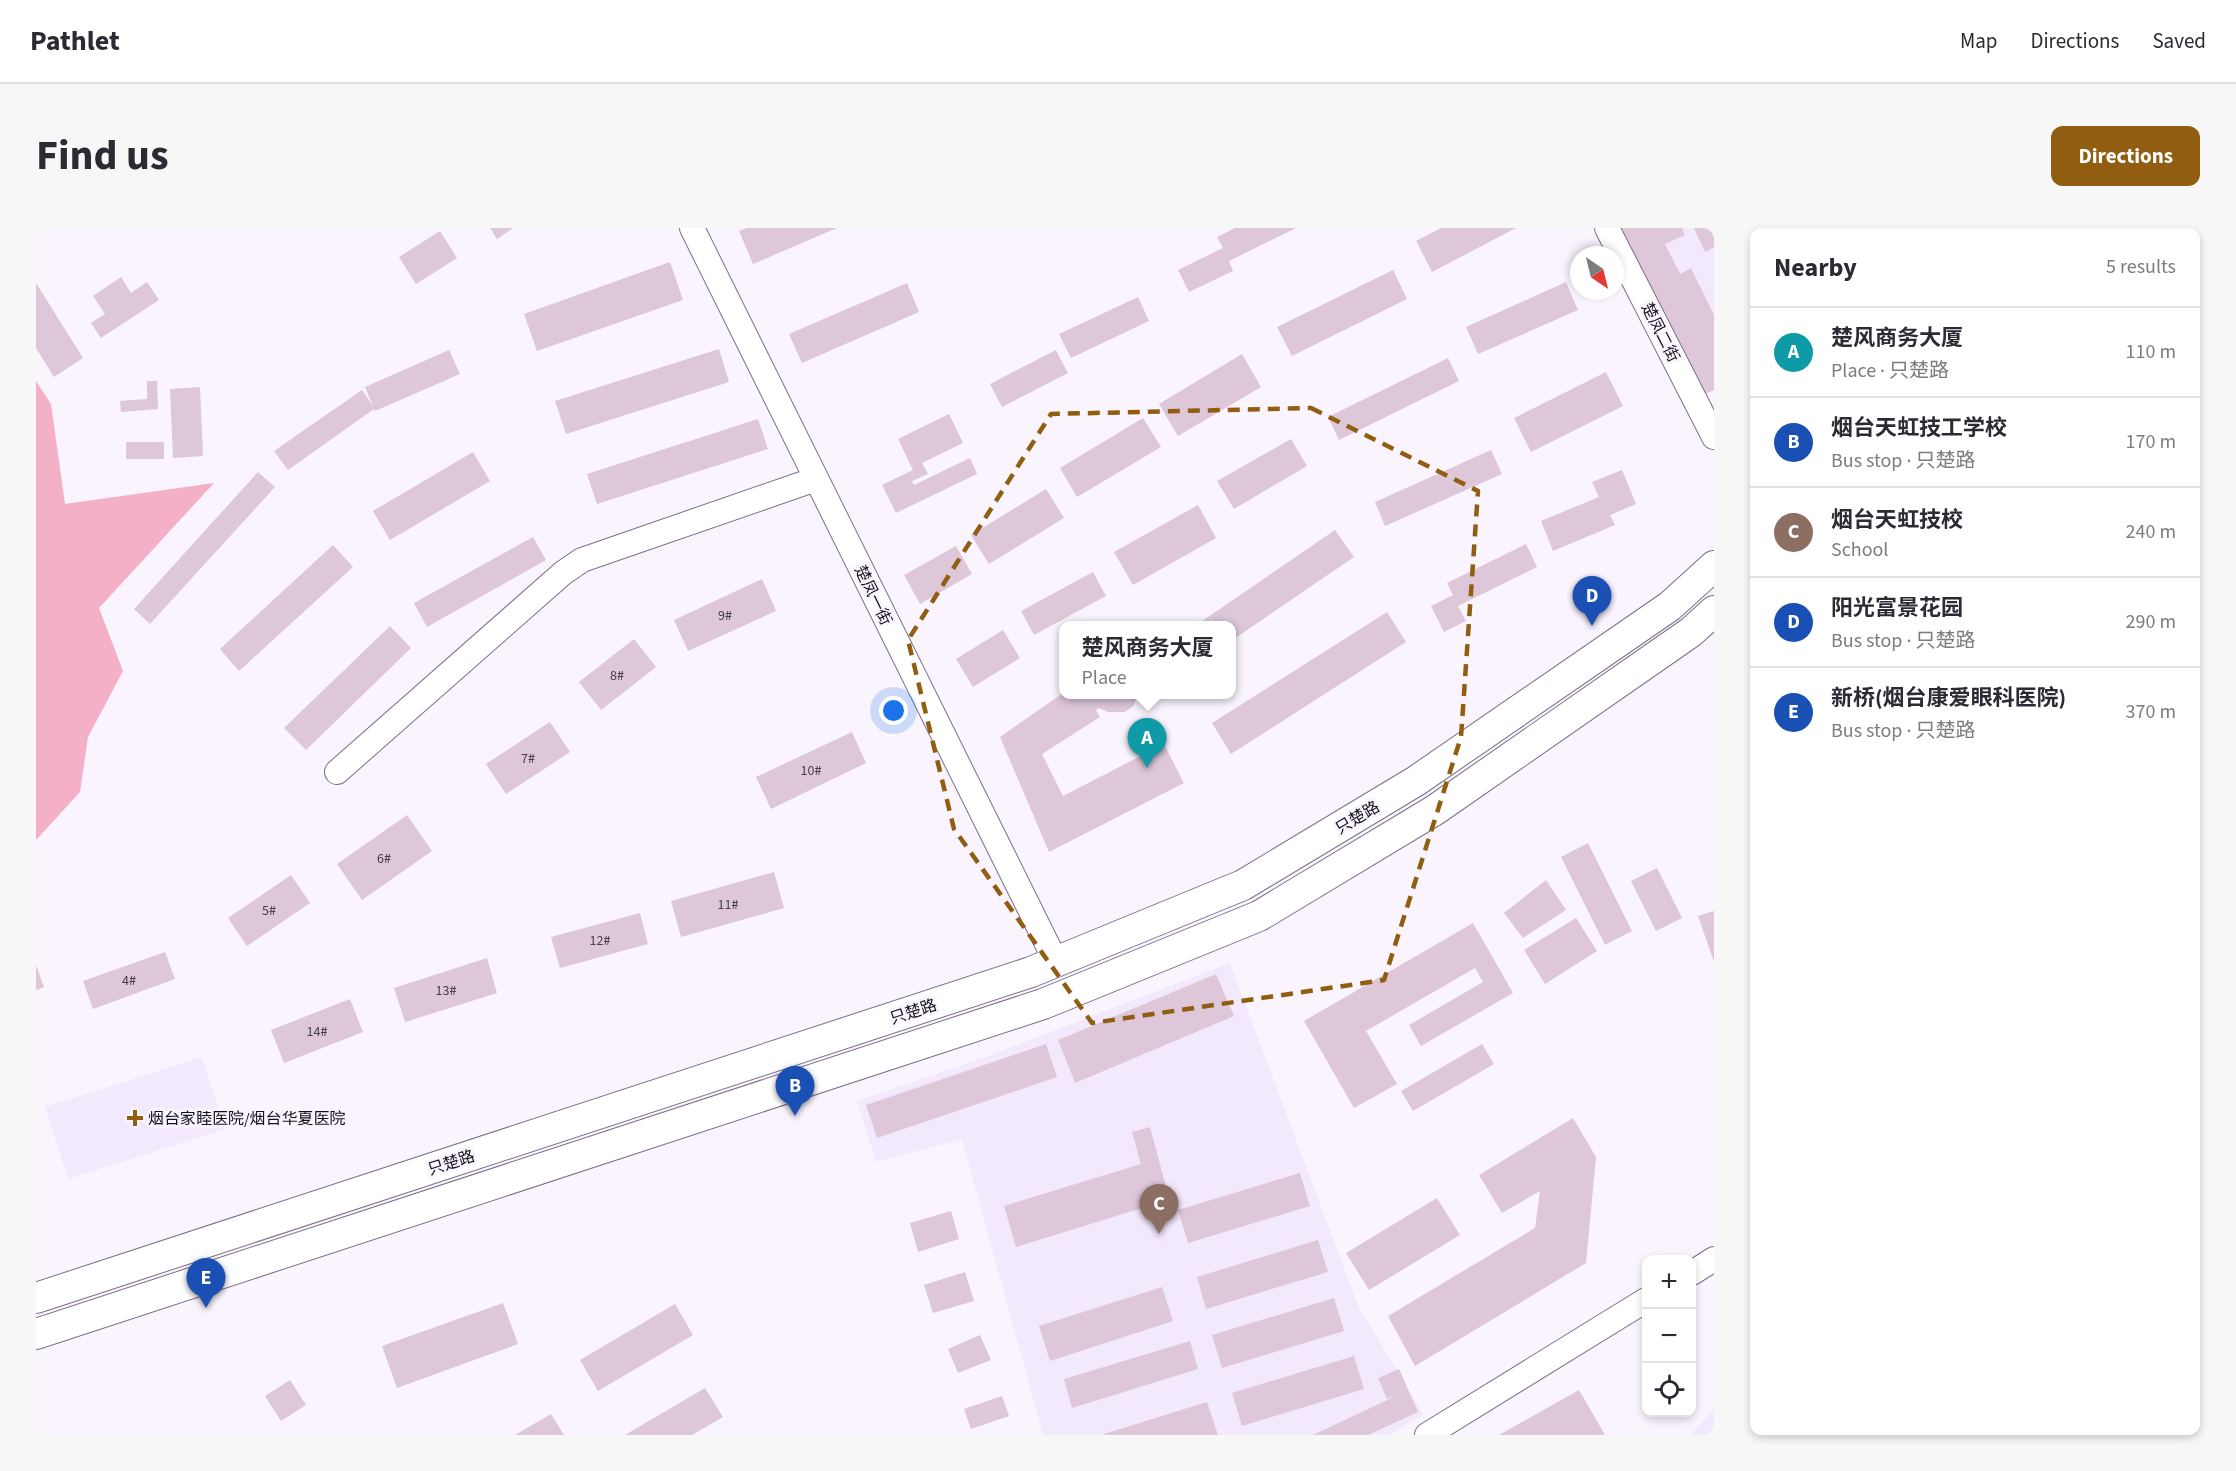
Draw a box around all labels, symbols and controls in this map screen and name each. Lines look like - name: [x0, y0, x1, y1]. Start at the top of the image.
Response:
- text: Pathlet: [30, 21, 120, 61]
- text: Map: [1960, 26, 1998, 56]
- text: Directions: [2031, 26, 2119, 56]
- text: Saved: [2152, 26, 2206, 56]
- text: Find us: [36, 126, 169, 186]
- button: Directions: [2051, 126, 2200, 186]
- north arrow: [1570, 246, 1624, 300]
- text: Nearby: [1774, 249, 1857, 286]
- text: 5 results: [2106, 253, 2176, 281]
- street label: 楚凤二街: [1636, 299, 1684, 366]
- text: 楚风商务大厦: [1831, 322, 1963, 354]
- text: A: [1788, 338, 1799, 366]
- text: 110 m: [2126, 338, 2176, 366]
- text: Place · 只楚路: [1831, 357, 1949, 385]
- text: 烟台天虹技工学校: [1831, 412, 2007, 444]
- text: B: [1787, 428, 1800, 456]
- text: 170 m: [2126, 428, 2176, 456]
- text: Bus stop · 只楚路: [1831, 447, 1975, 475]
- text: 烟台天虹技校: [1831, 504, 1963, 536]
- text: C: [1788, 518, 1799, 546]
- text: 240 m: [2126, 518, 2176, 546]
- text: School: [1831, 536, 1888, 564]
- street label: 楚凤一街: [849, 562, 897, 629]
- pin: D: [1572, 576, 1612, 626]
- text: 阳光富景花园: [1831, 592, 1963, 624]
- house number: 9#: [718, 606, 732, 626]
- text: D: [1787, 608, 1800, 636]
- text: 290 m: [2126, 608, 2176, 636]
- popup: [1059, 621, 1236, 699]
- text: Bus stop · 只楚路: [1831, 627, 1975, 655]
- text: 楚风商务大厦: [1081, 632, 1214, 664]
- text: Place: [1081, 664, 1127, 692]
- house number: 8#: [610, 666, 624, 686]
- text: 新桥(烟台康爱眼科医院): [1831, 682, 2066, 714]
- your location: [879, 696, 908, 725]
- text: E: [1788, 698, 1799, 726]
- text: 370 m: [2126, 698, 2176, 726]
- text: Bus stop · 只楚路: [1831, 717, 1975, 745]
- pin: A: [1128, 718, 1166, 768]
- house number: 7#: [521, 749, 535, 769]
- house number: 10#: [801, 761, 821, 781]
- street label: 只楚路: [1331, 796, 1384, 840]
- house number: 6#: [377, 849, 391, 869]
- house number: 11#: [718, 895, 738, 915]
- house number: 5#: [262, 901, 276, 921]
- house number: 12#: [590, 931, 610, 951]
- house number: 4#: [122, 971, 136, 991]
- house number: 13#: [436, 981, 456, 1001]
- street label: 只楚路: [887, 994, 940, 1030]
- house number: 14#: [307, 1022, 327, 1042]
- pin: B: [776, 1066, 814, 1116]
- place label: 烟台家睦医院/烟台华夏医院: [148, 1108, 346, 1130]
- marker: 烟台家睦医院/烟台华夏医院: [126, 1109, 144, 1127]
- street label: 只楚路: [425, 1145, 478, 1181]
- pin: C: [1140, 1184, 1178, 1234]
- map controls: [1642, 1255, 1696, 1417]
- button: +: [1642, 1255, 1696, 1309]
- pin: E: [186, 1258, 226, 1308]
- button: −: [1642, 1309, 1696, 1363]
- button: locate: [1642, 1363, 1696, 1417]

